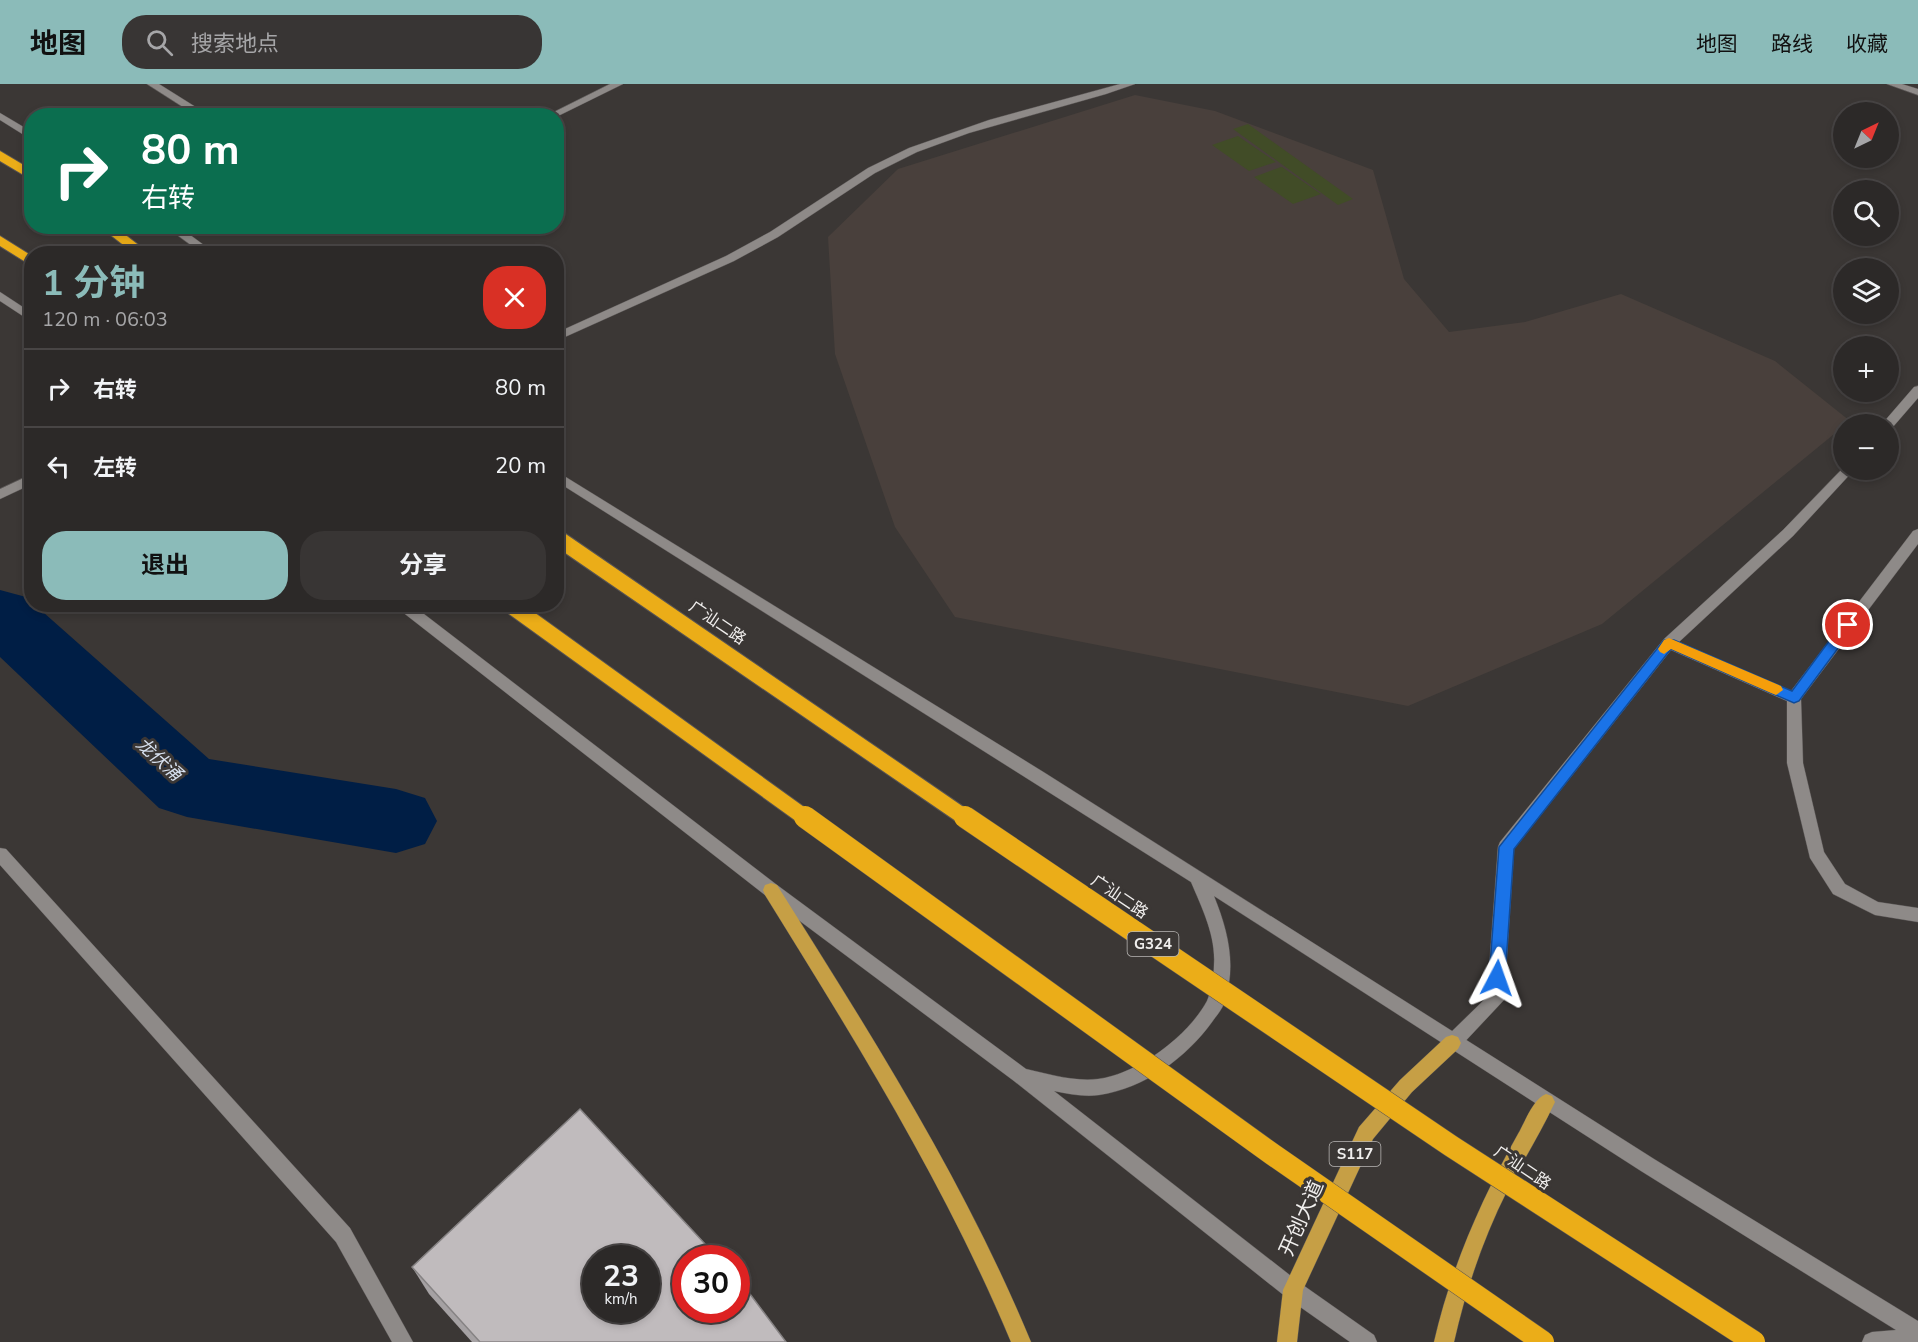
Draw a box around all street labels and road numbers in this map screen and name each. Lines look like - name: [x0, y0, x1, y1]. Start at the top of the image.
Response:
- street label: 广汕二路: [685, 596, 750, 650]
- street label: 广汕二路: [1087, 870, 1152, 924]
- road number: G324: [1128, 932, 1178, 956]
- street label: 广汕二路: [1490, 1141, 1555, 1195]
- road number: S117: [1330, 1142, 1380, 1166]
- street label: 开创大道: [1273, 1176, 1330, 1260]

